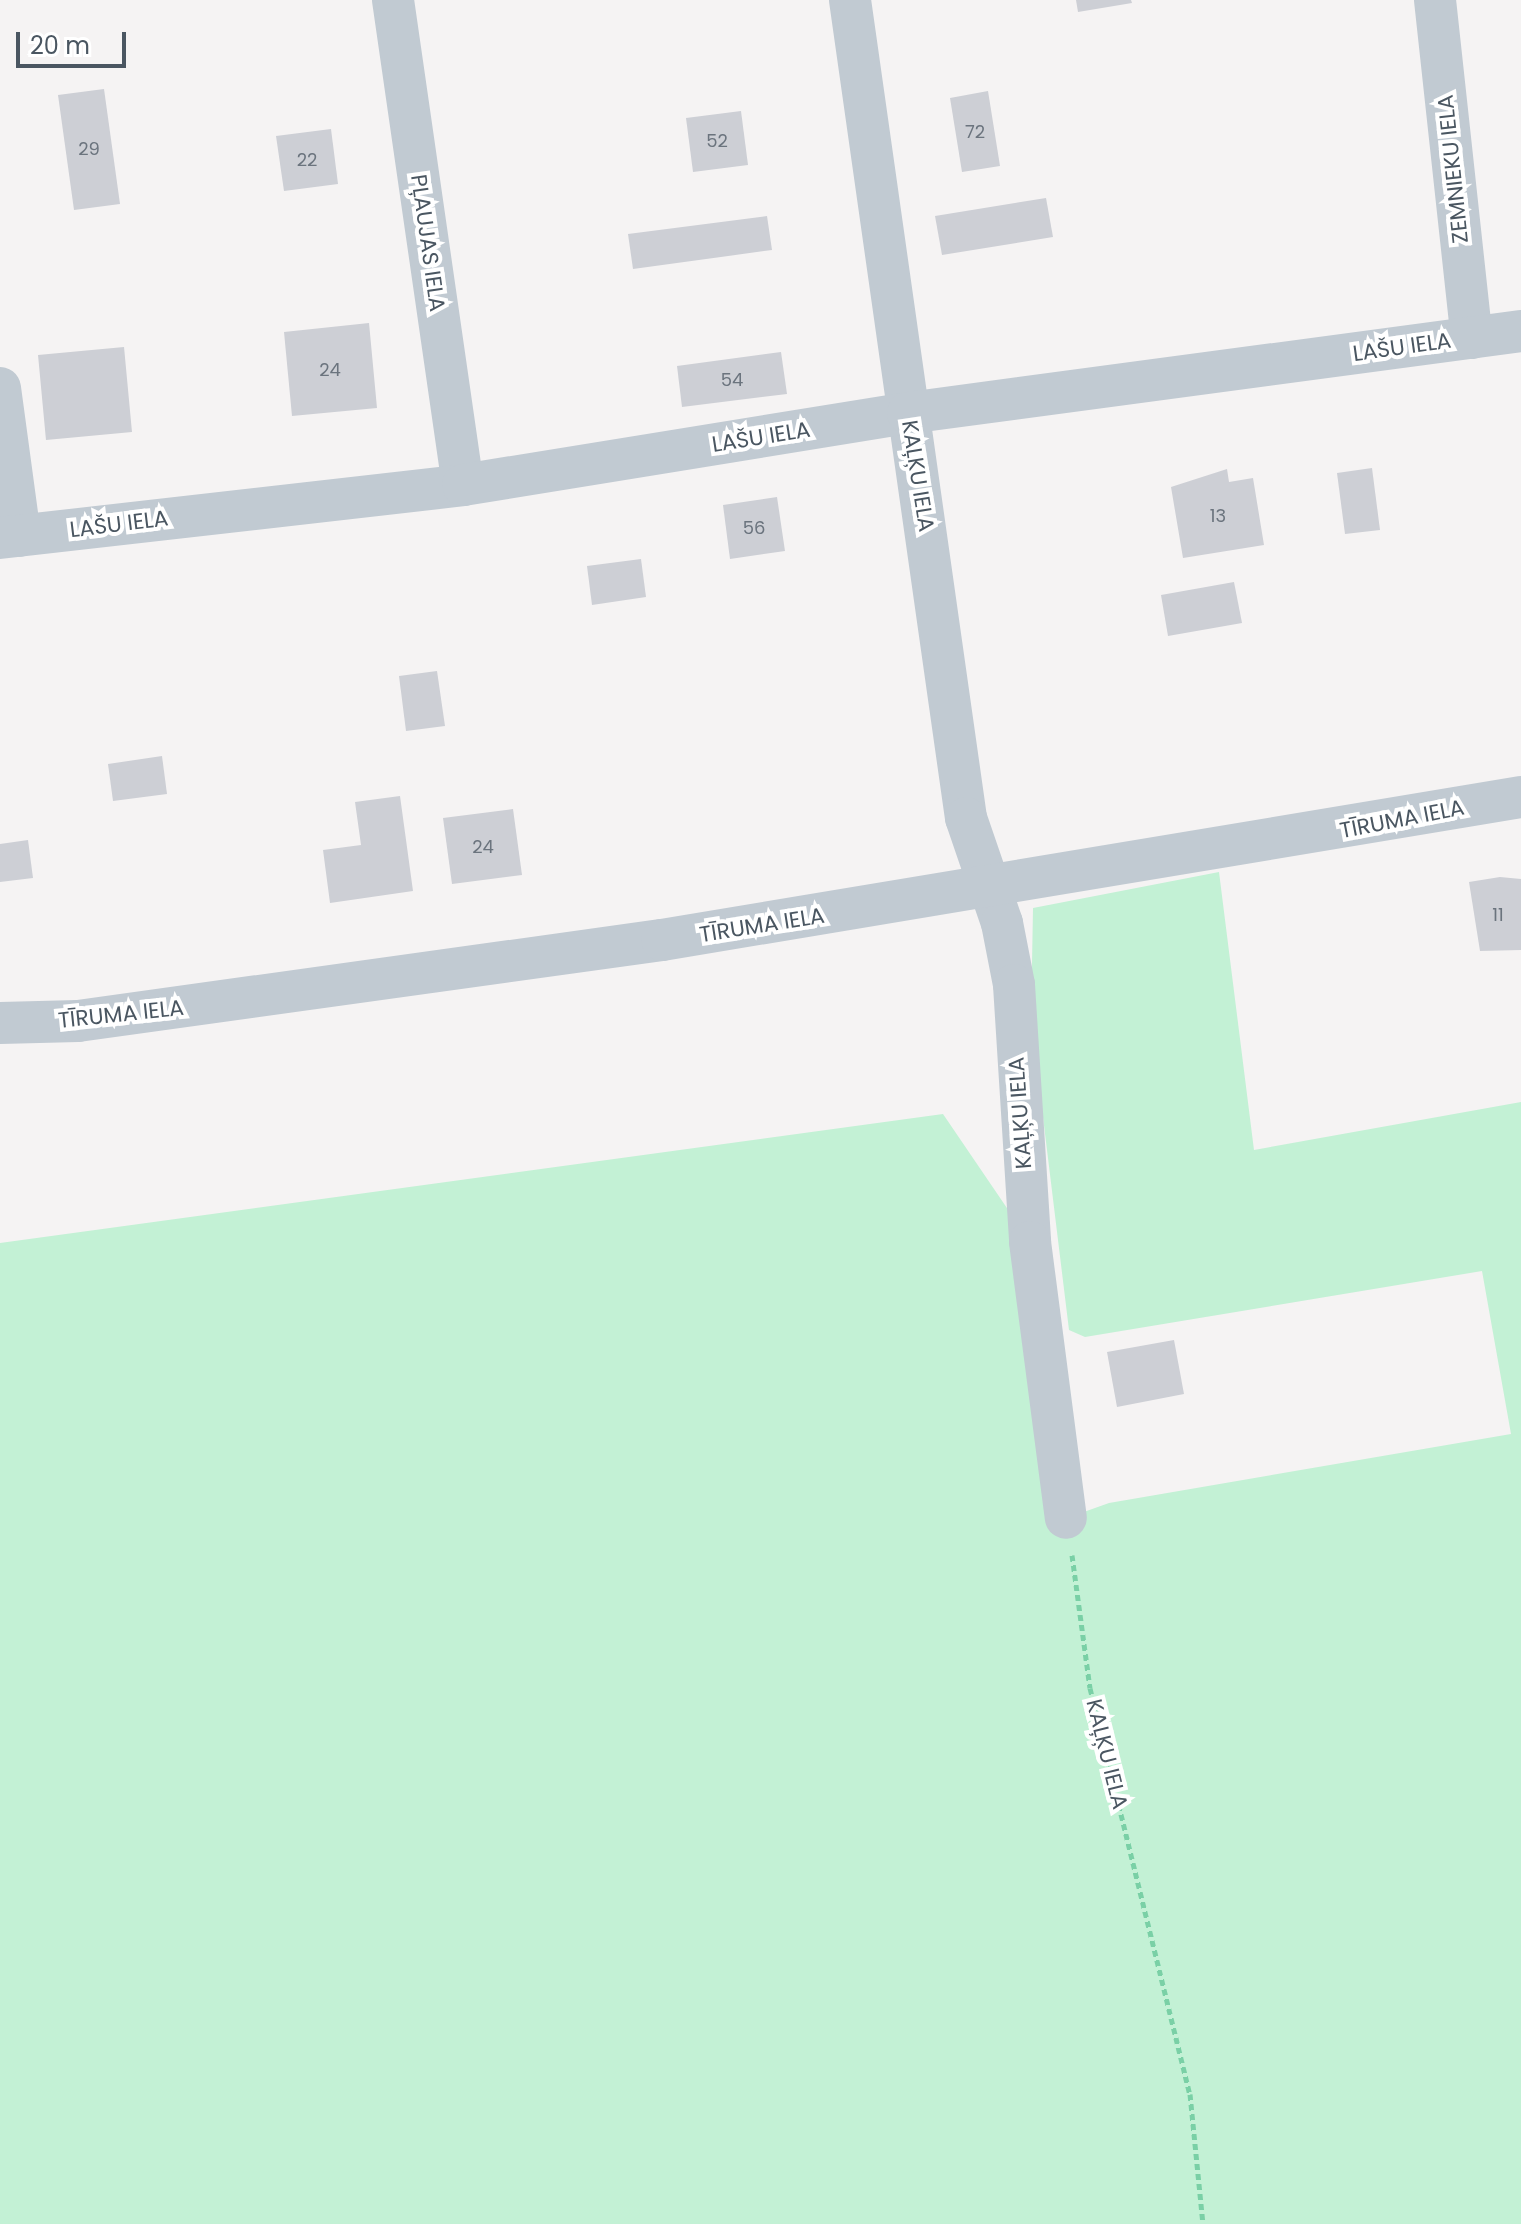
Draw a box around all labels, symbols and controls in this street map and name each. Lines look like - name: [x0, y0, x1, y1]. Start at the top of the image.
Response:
- scale bar: [20, 16, 130, 66]
- text: 20 m: [30, 29, 90, 62]
- street label: ZEMNIEKU IELA: [1432, 93, 1474, 245]
- house number: 72: [965, 121, 985, 143]
- house number: 52: [706, 130, 728, 152]
- house number: 29: [78, 138, 100, 160]
- house number: 22: [297, 149, 317, 171]
- street label: PĻAUJAS IELA: [405, 173, 451, 313]
- street label: LAŠU IELA: [1351, 327, 1453, 367]
- house number: 24: [319, 359, 341, 381]
- house number: 54: [721, 369, 743, 391]
- street label: LAŠU IELA: [710, 416, 812, 458]
- street label: KAĻĶU IELA: [896, 418, 940, 534]
- street label: LAŠU IELA: [68, 505, 170, 543]
- house number: 13: [1210, 505, 1226, 527]
- house number: 56: [743, 517, 765, 539]
- street label: TĪRUMA IELA: [1338, 794, 1466, 844]
- house number: 24: [472, 836, 494, 858]
- street label: TĪRUMA IELA: [698, 902, 826, 948]
- house number: 11: [1492, 904, 1504, 926]
- street label: TĪRUMA IELA: [57, 994, 185, 1034]
- street label: KAĻĶU IELA: [1003, 1056, 1037, 1170]
- street label: KAĻĶU IELA: [1081, 1696, 1133, 1812]

